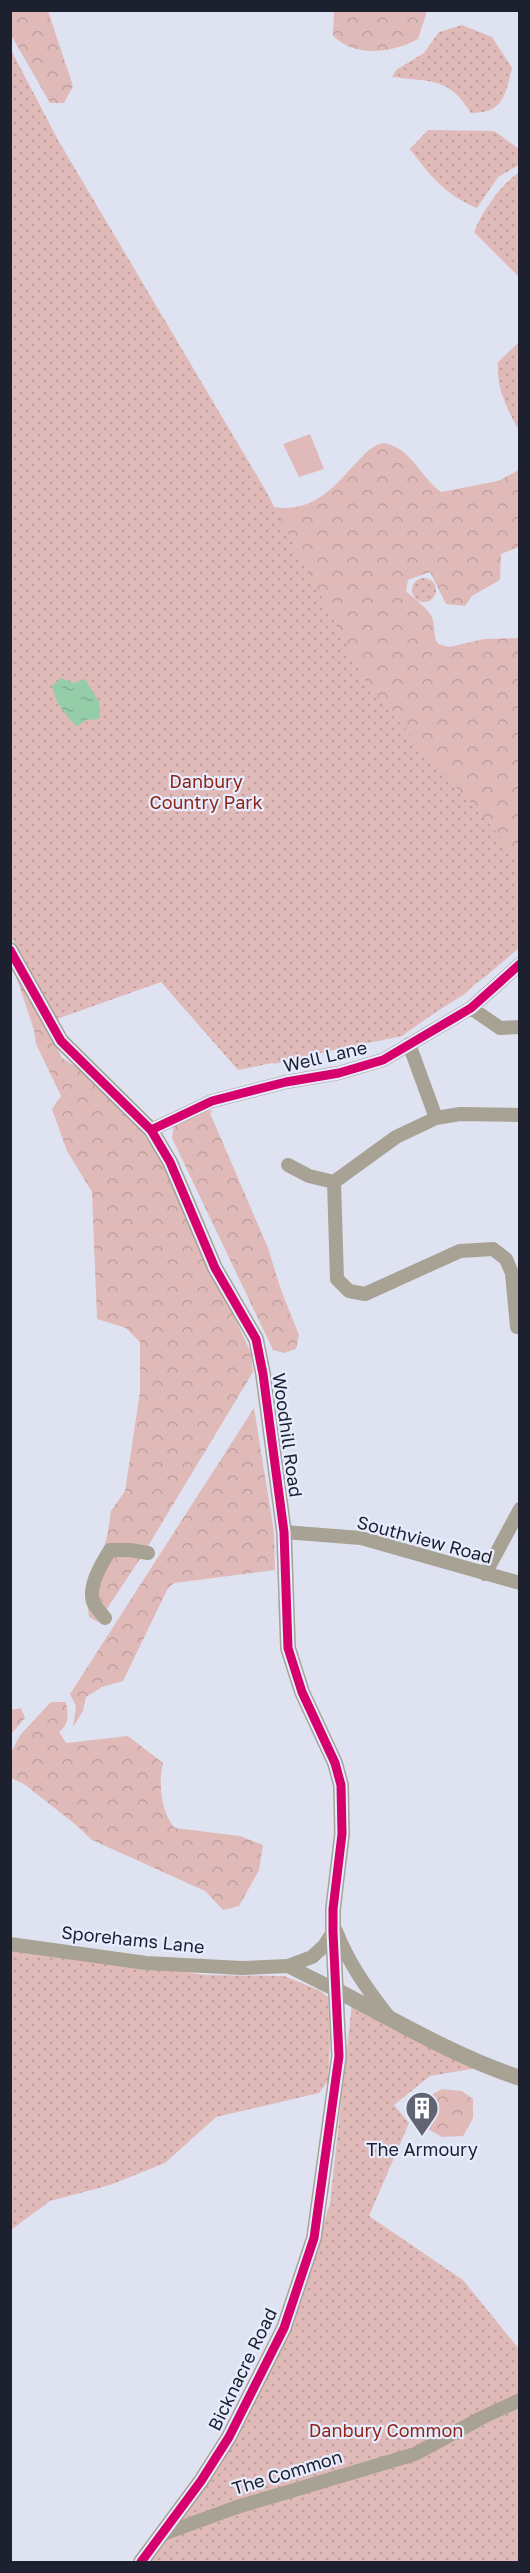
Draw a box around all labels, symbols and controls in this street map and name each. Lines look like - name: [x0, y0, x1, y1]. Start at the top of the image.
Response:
- park label: Danbury Country Park: [149, 770, 263, 813]
- street label: Well Lane: [281, 1036, 369, 1076]
- street label: Woodhill Road: [268, 1371, 308, 1499]
- street label: Southview Road: [355, 1510, 495, 1568]
- street label: Sporehams Lane: [60, 1921, 206, 1957]
- building icon: The Armoury: [404, 2090, 440, 2137]
- place label: The Armoury: [366, 2138, 478, 2160]
- street label: Bicknacre Road: [203, 2304, 281, 2434]
- park label: Danbury Common: [309, 2419, 463, 2441]
- street label: The Common: [229, 2445, 345, 2499]

